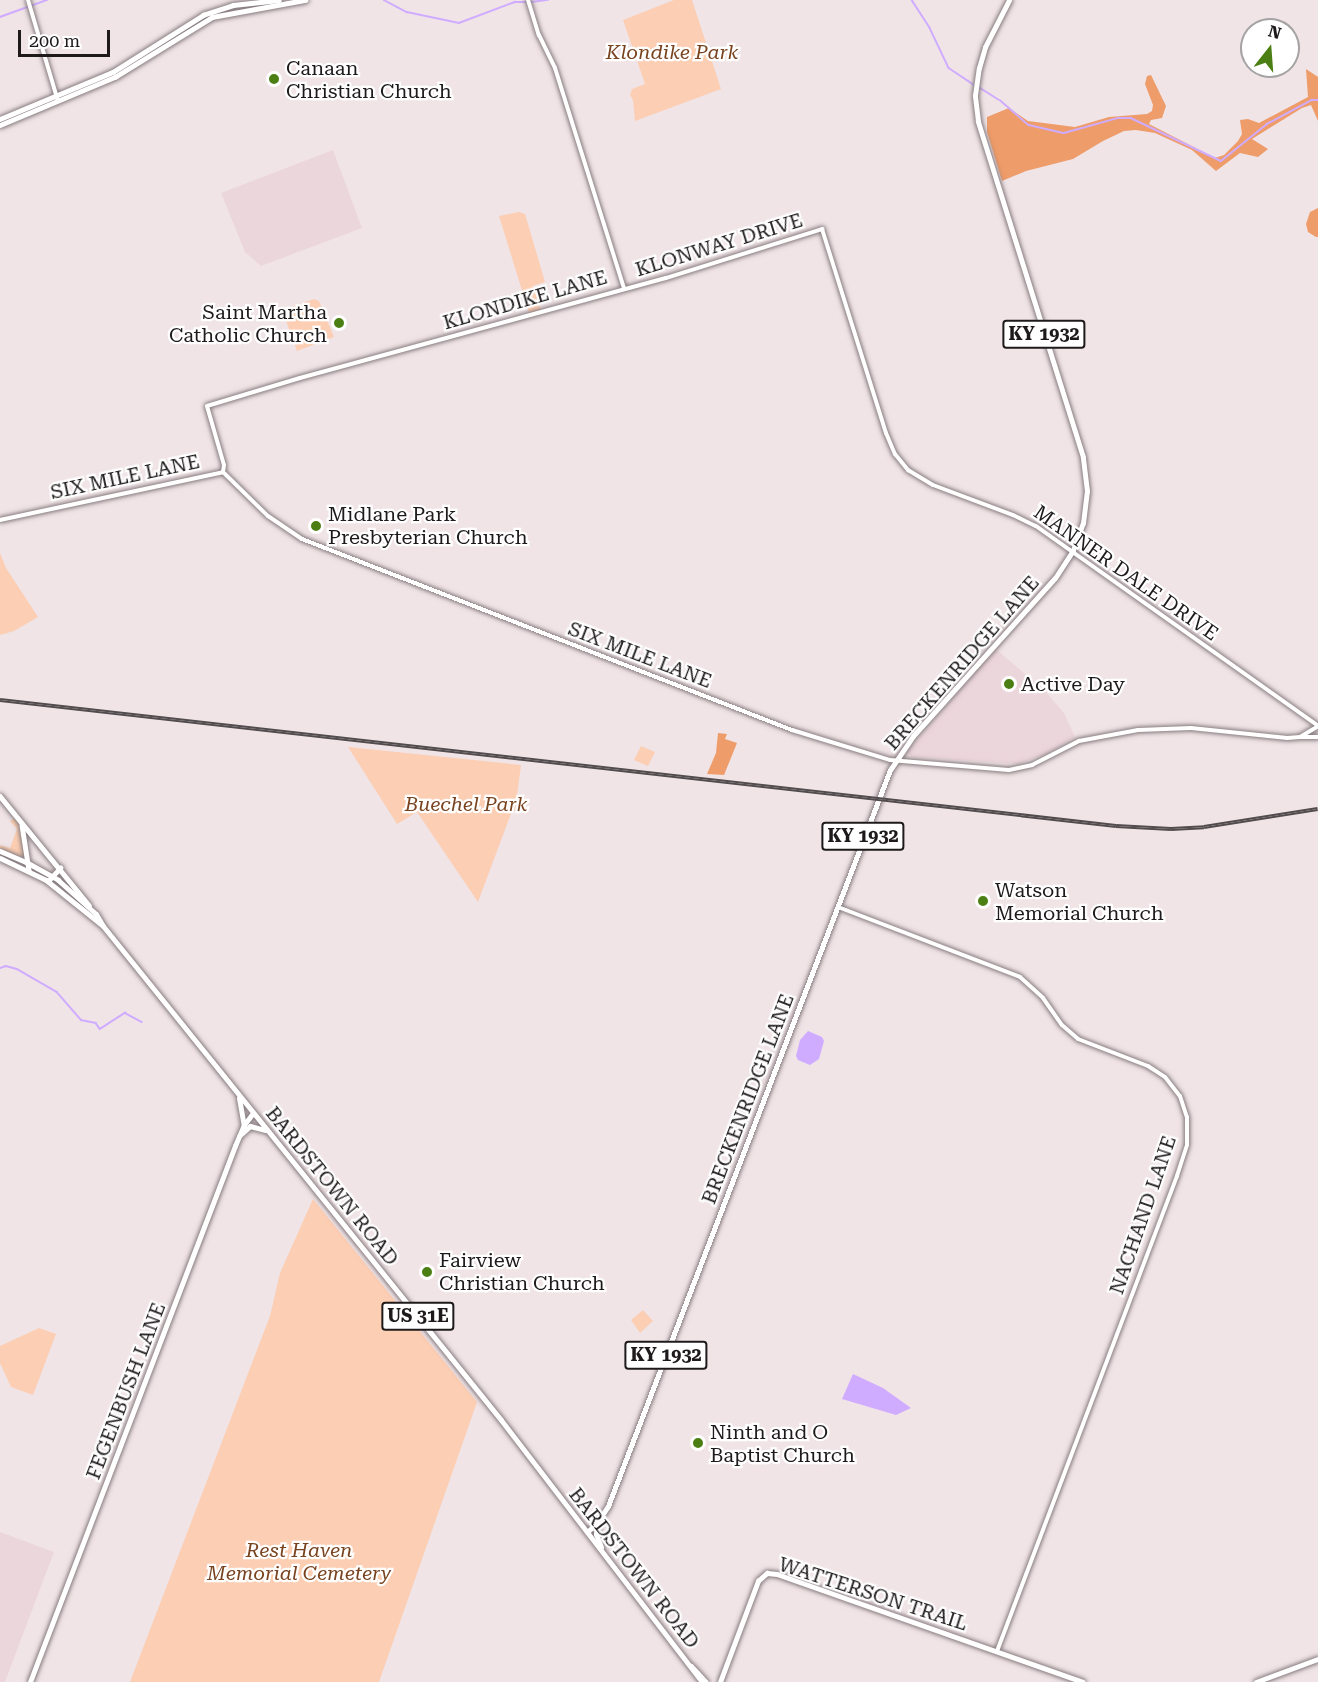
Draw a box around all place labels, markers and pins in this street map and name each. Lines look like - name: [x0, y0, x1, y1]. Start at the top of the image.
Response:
- place label: Canaan Christian Church: [286, 56, 452, 103]
- marker: Canaan Christian Church: [267, 72, 281, 86]
- place label: Saint Martha Catholic Church: [169, 300, 327, 347]
- marker: Saint Martha Catholic Church: [332, 316, 346, 330]
- place label: Midlane Park Presbyterian Church: [328, 502, 528, 549]
- marker: Midlane Park Presbyterian Church: [309, 519, 323, 533]
- place label: Active Day: [1021, 672, 1125, 696]
- marker: Active Day: [1002, 677, 1016, 691]
- place label: Watson Memorial Church: [995, 878, 1164, 925]
- marker: Watson Memorial Church: [976, 894, 990, 908]
- place label: Fairview Christian Church: [439, 1248, 605, 1295]
- marker: Fairview Christian Church: [420, 1265, 434, 1279]
- place label: Ninth and O Baptist Church: [710, 1420, 855, 1467]
- marker: Ninth and O Baptist Church: [691, 1436, 705, 1450]

